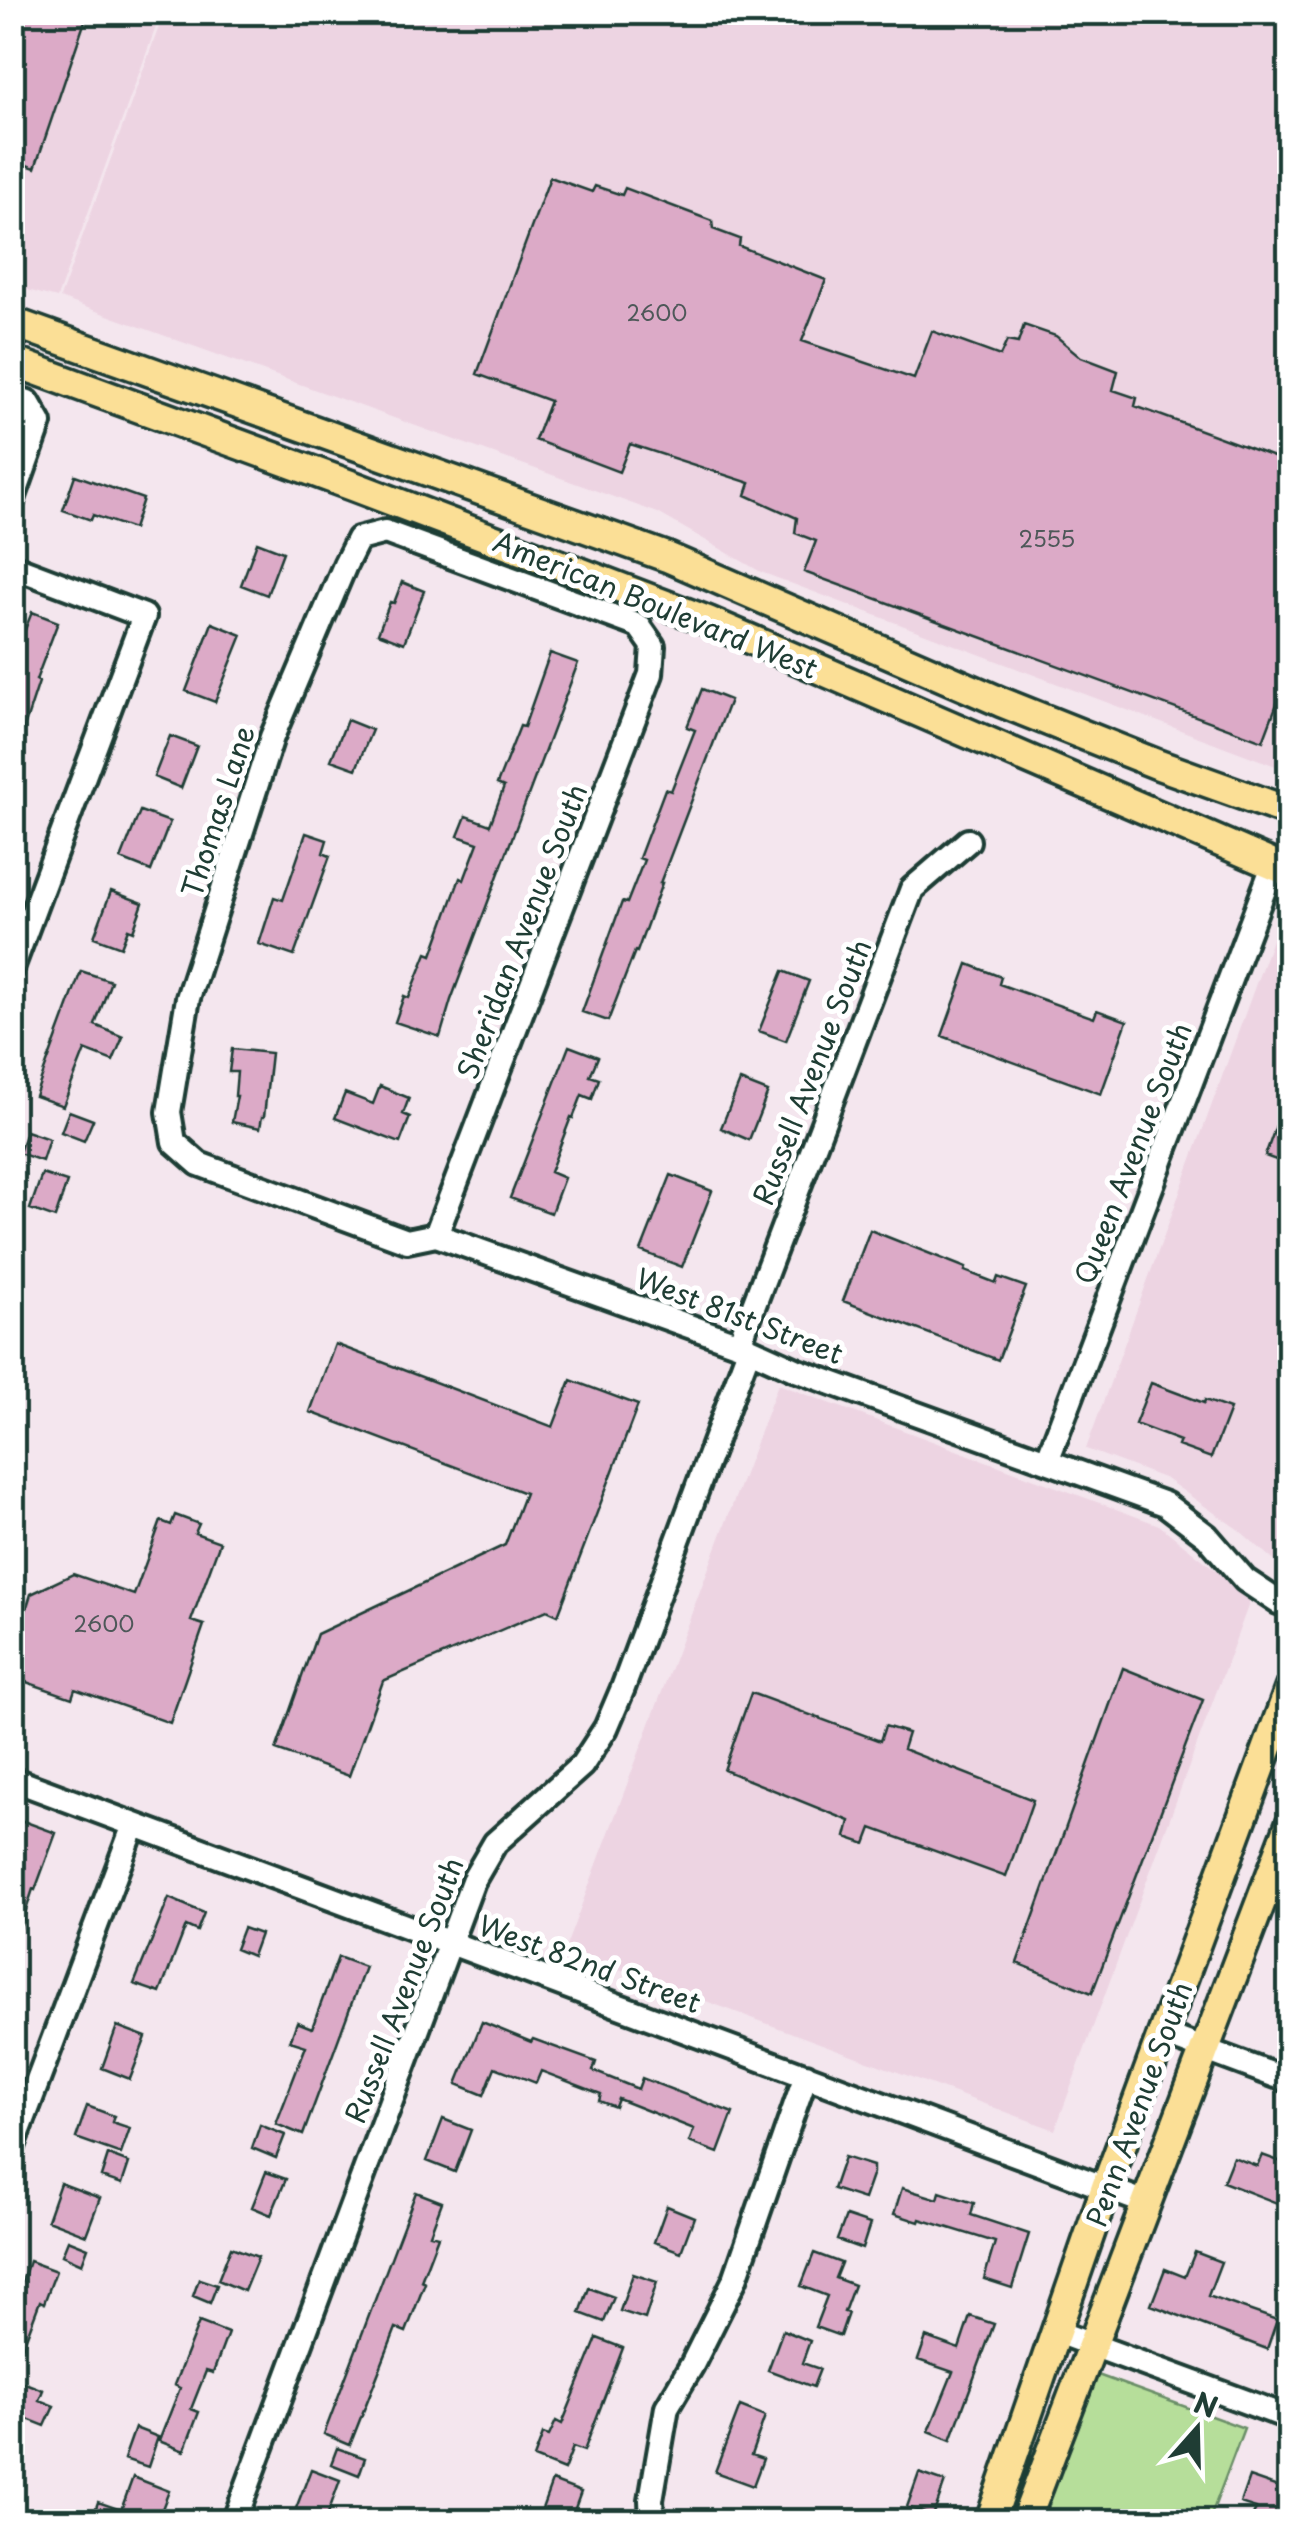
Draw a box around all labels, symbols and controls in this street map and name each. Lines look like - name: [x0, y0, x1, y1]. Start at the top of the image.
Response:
- house number: 2600: [627, 295, 687, 328]
- street label: American Boulevard West: [487, 519, 825, 689]
- house number: 2555: [1019, 521, 1075, 554]
- street label: Thomas Lane: [169, 720, 265, 902]
- street label: Sheridan Avenue South: [445, 777, 597, 1085]
- street label: Russell Avenue South: [740, 933, 882, 1211]
- street label: Queen Avenue South: [1062, 1016, 1202, 1290]
- street label: West 81st Street: [630, 1256, 850, 1374]
- house number: 2600: [74, 1606, 134, 1639]
- street label: Russell Avenue South: [332, 1851, 474, 2129]
- street label: West 82nd Street: [473, 1903, 707, 2023]
- street label: Penn Avenue South: [1074, 1975, 1202, 2233]
- north arrow: [1147, 2379, 1247, 2479]
- text: N: [1188, 2380, 1224, 2428]

